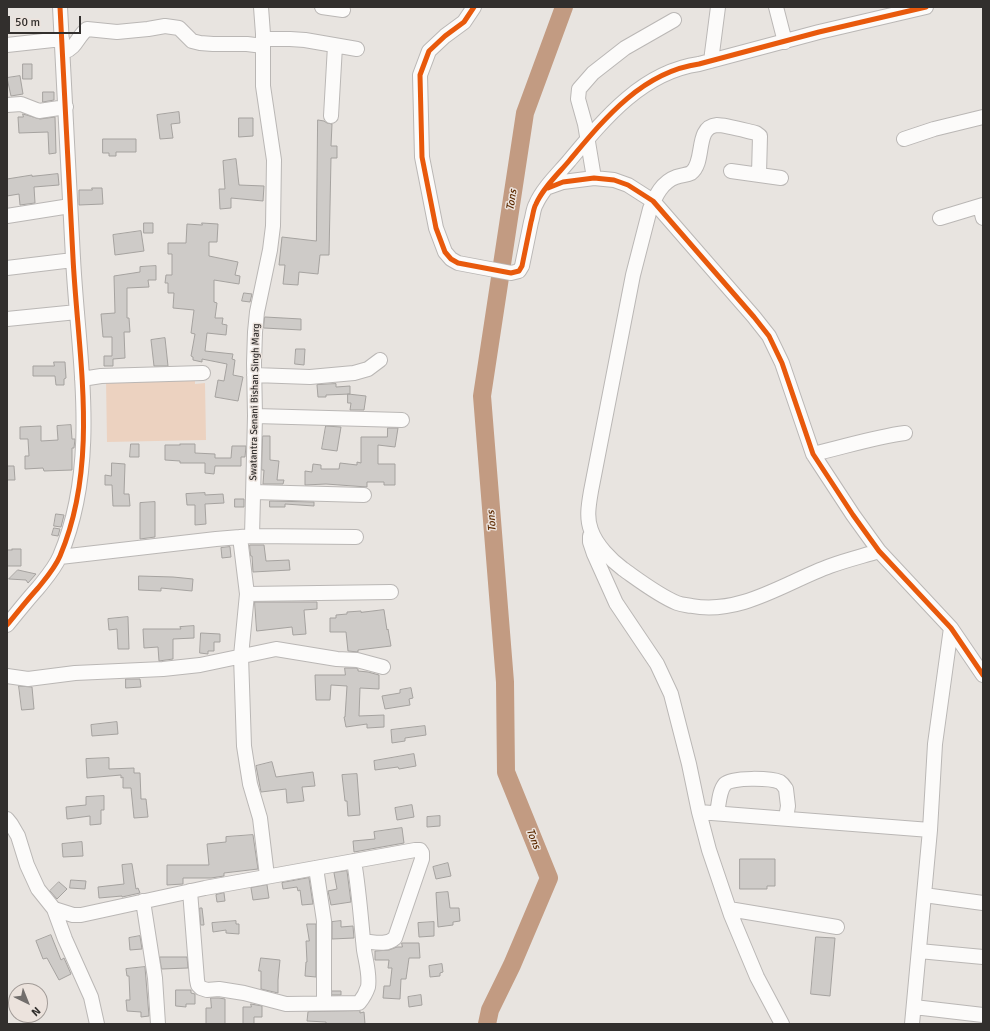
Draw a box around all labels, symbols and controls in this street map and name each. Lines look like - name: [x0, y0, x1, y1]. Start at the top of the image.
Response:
- scale bar: [10, 8, 83, 34]
- text: 50 m: [15, 15, 40, 30]
- water label: Tons: [504, 189, 520, 211]
- street label: Swatantra Senani Bishan Singh Marg: [248, 323, 262, 481]
- water label: Tons: [485, 510, 499, 532]
- water label: Tons: [523, 827, 543, 851]
- north arrow: [8, 983, 48, 1023]
- text: N: [29, 1004, 43, 1019]

